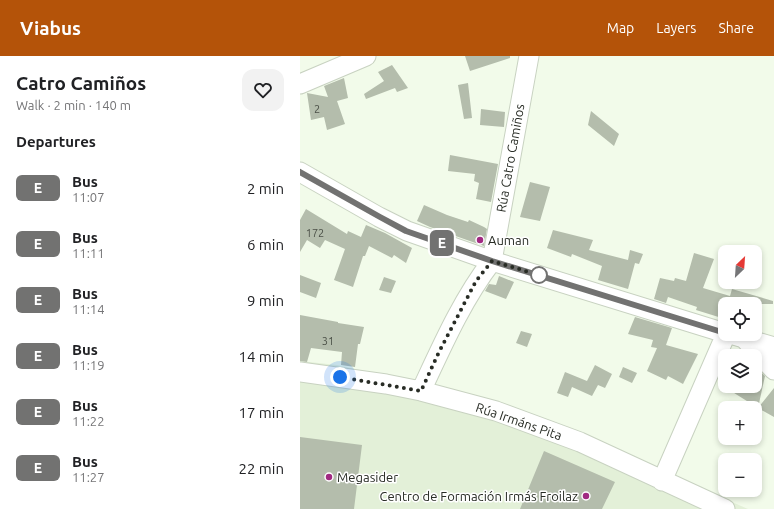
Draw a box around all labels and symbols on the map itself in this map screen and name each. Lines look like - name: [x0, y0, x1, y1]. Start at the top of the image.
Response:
- street label: Rúa Catro Camiños: [494, 102, 527, 213]
- house number: 2: [314, 103, 320, 115]
- house number: 172: [306, 227, 324, 239]
- line badge: E: [429, 230, 455, 256]
- place label: Auman: [488, 233, 529, 247]
- marker: Auman: [475, 235, 485, 245]
- north arrow: [718, 245, 762, 289]
- unlabelled marker: [530, 266, 548, 284]
- house number: 31: [322, 335, 334, 347]
- your location: [330, 367, 350, 387]
- street label: Rúa Irmáns Pita: [474, 400, 564, 442]
- place label: Megasider: [337, 470, 398, 484]
- marker: Megasider: [324, 472, 334, 482]
- place label: Centro de Formación Irmás Froilaz: [379, 489, 578, 503]
- marker: Centro de Formación Irmás Froilaz: [581, 491, 591, 501]

